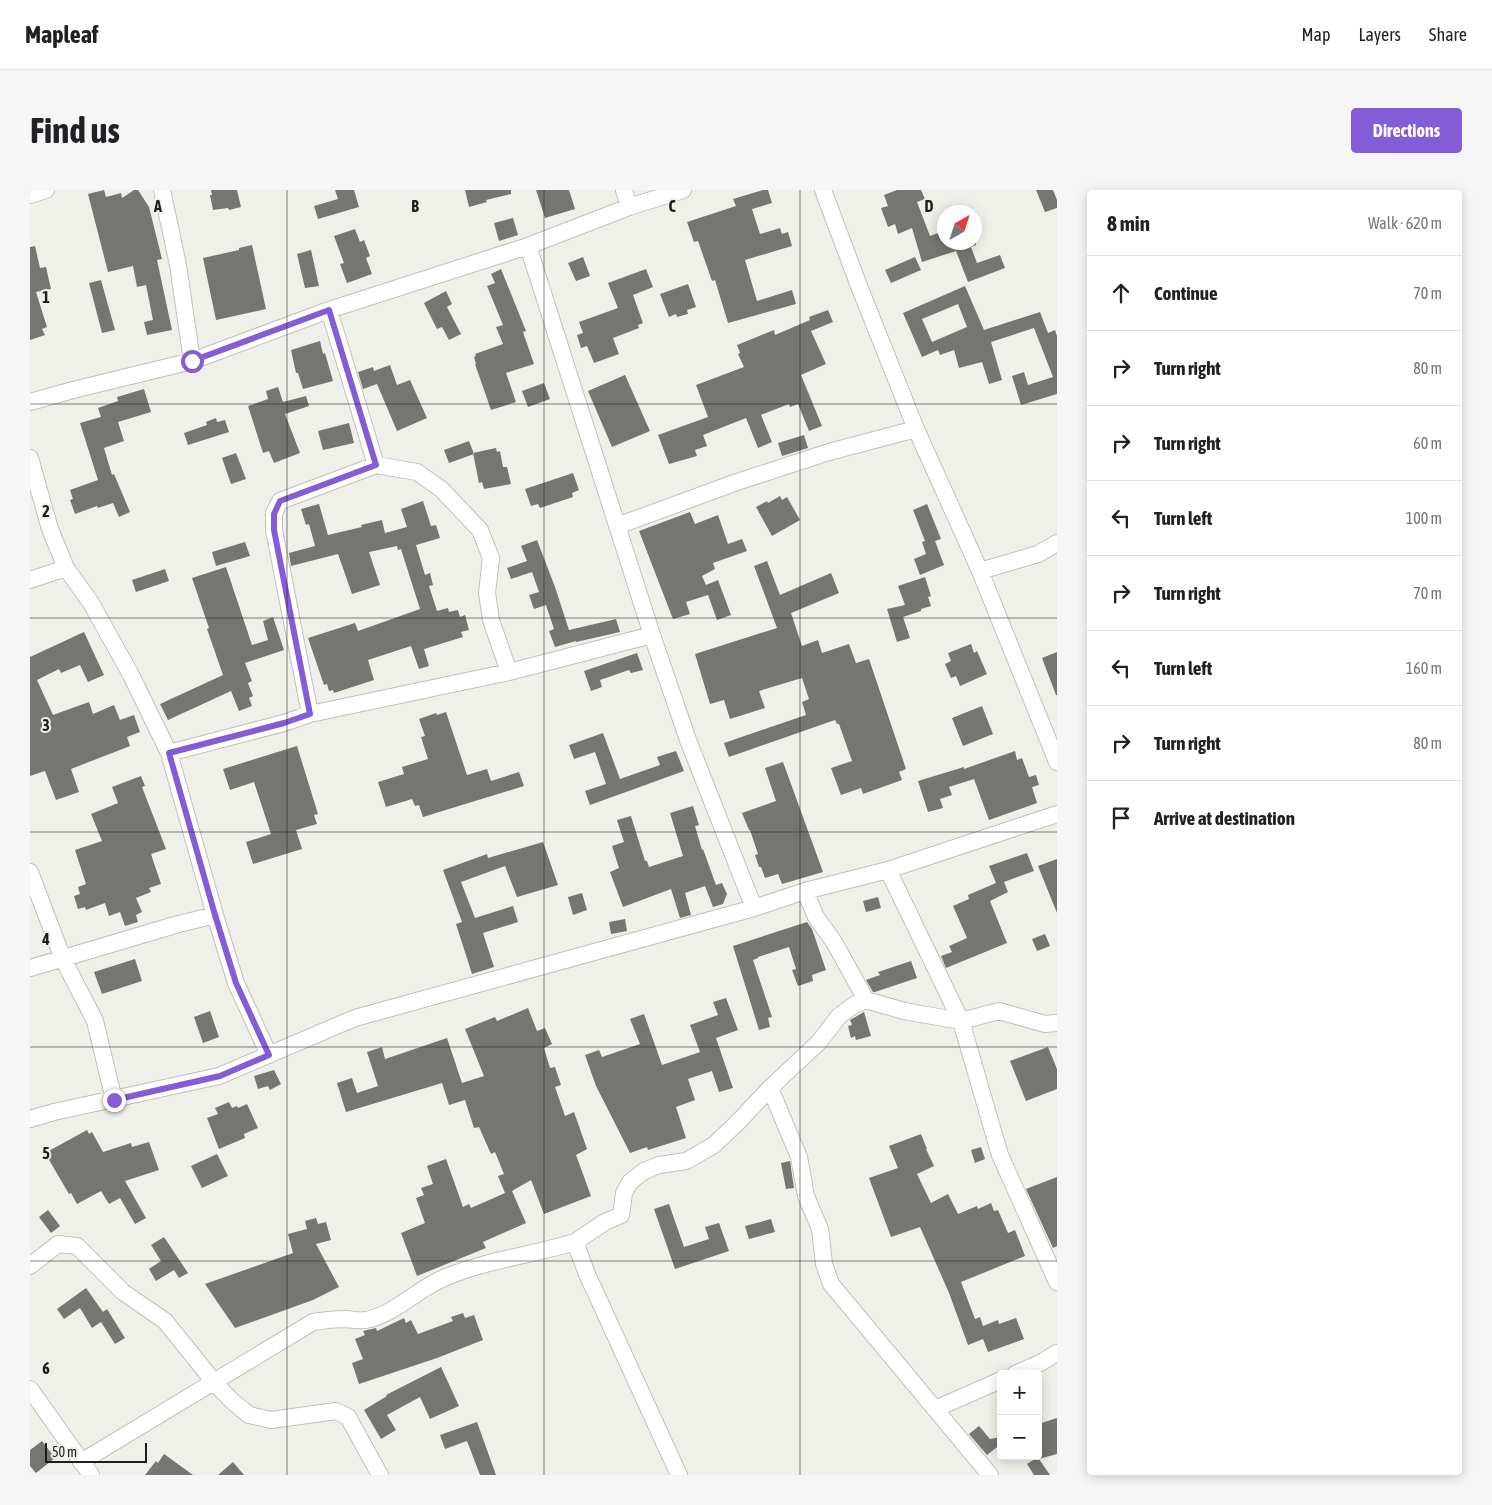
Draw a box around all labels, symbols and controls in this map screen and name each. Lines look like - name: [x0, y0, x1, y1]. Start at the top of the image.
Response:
- text: Mapleaf: [25, 21, 98, 48]
- text: Map: [1301, 24, 1330, 45]
- text: Layers: [1358, 24, 1401, 45]
- text: Share: [1429, 24, 1467, 45]
- button: Directions: [1351, 108, 1462, 153]
- text: Find us: [30, 110, 120, 150]
- text: A: [153, 197, 162, 215]
- text: B: [411, 197, 419, 215]
- text: C: [668, 197, 676, 215]
- text: D: [925, 197, 934, 215]
- north arrow: [937, 205, 982, 250]
- text: 8 min: [1107, 211, 1150, 235]
- text: Walk · 620 m: [1368, 214, 1442, 232]
- icon: ahead: [1107, 279, 1135, 307]
- text: Continue: [1154, 282, 1218, 304]
- text: 70 m: [1413, 284, 1442, 302]
- text: 1: [42, 288, 50, 306]
- route start: [181, 350, 204, 373]
- icon: right: [1107, 354, 1135, 382]
- text: Turn right: [1154, 357, 1221, 379]
- text: 80 m: [1413, 359, 1442, 377]
- icon: right: [1107, 429, 1135, 457]
- text: Turn right: [1154, 432, 1221, 454]
- text: 60 m: [1413, 434, 1442, 452]
- text: 2: [42, 502, 50, 520]
- icon: left: [1107, 504, 1135, 532]
- text: Turn left: [1154, 507, 1212, 529]
- text: 100 m: [1406, 509, 1442, 527]
- icon: right: [1107, 579, 1135, 607]
- text: Turn right: [1154, 582, 1221, 604]
- text: 70 m: [1413, 584, 1442, 602]
- icon: left: [1107, 654, 1135, 682]
- text: Turn left: [1154, 657, 1212, 679]
- text: 160 m: [1406, 659, 1442, 677]
- text: 3: [42, 716, 50, 734]
- icon: right: [1107, 729, 1135, 757]
- text: Turn right: [1154, 732, 1221, 754]
- text: 80 m: [1413, 734, 1442, 752]
- icon: arrive: [1107, 804, 1135, 832]
- text: Arrive at destination: [1154, 807, 1295, 829]
- text: 4: [41, 930, 50, 948]
- route end: [103, 1089, 126, 1112]
- text: 5: [42, 1144, 50, 1162]
- text: 6: [42, 1359, 50, 1377]
- map controls: [997, 1370, 1042, 1460]
- button: +: [997, 1370, 1042, 1415]
- button: −: [997, 1415, 1042, 1460]
- scale bar: [45, 1440, 148, 1463]
- text: 50 m: [52, 1444, 77, 1460]

